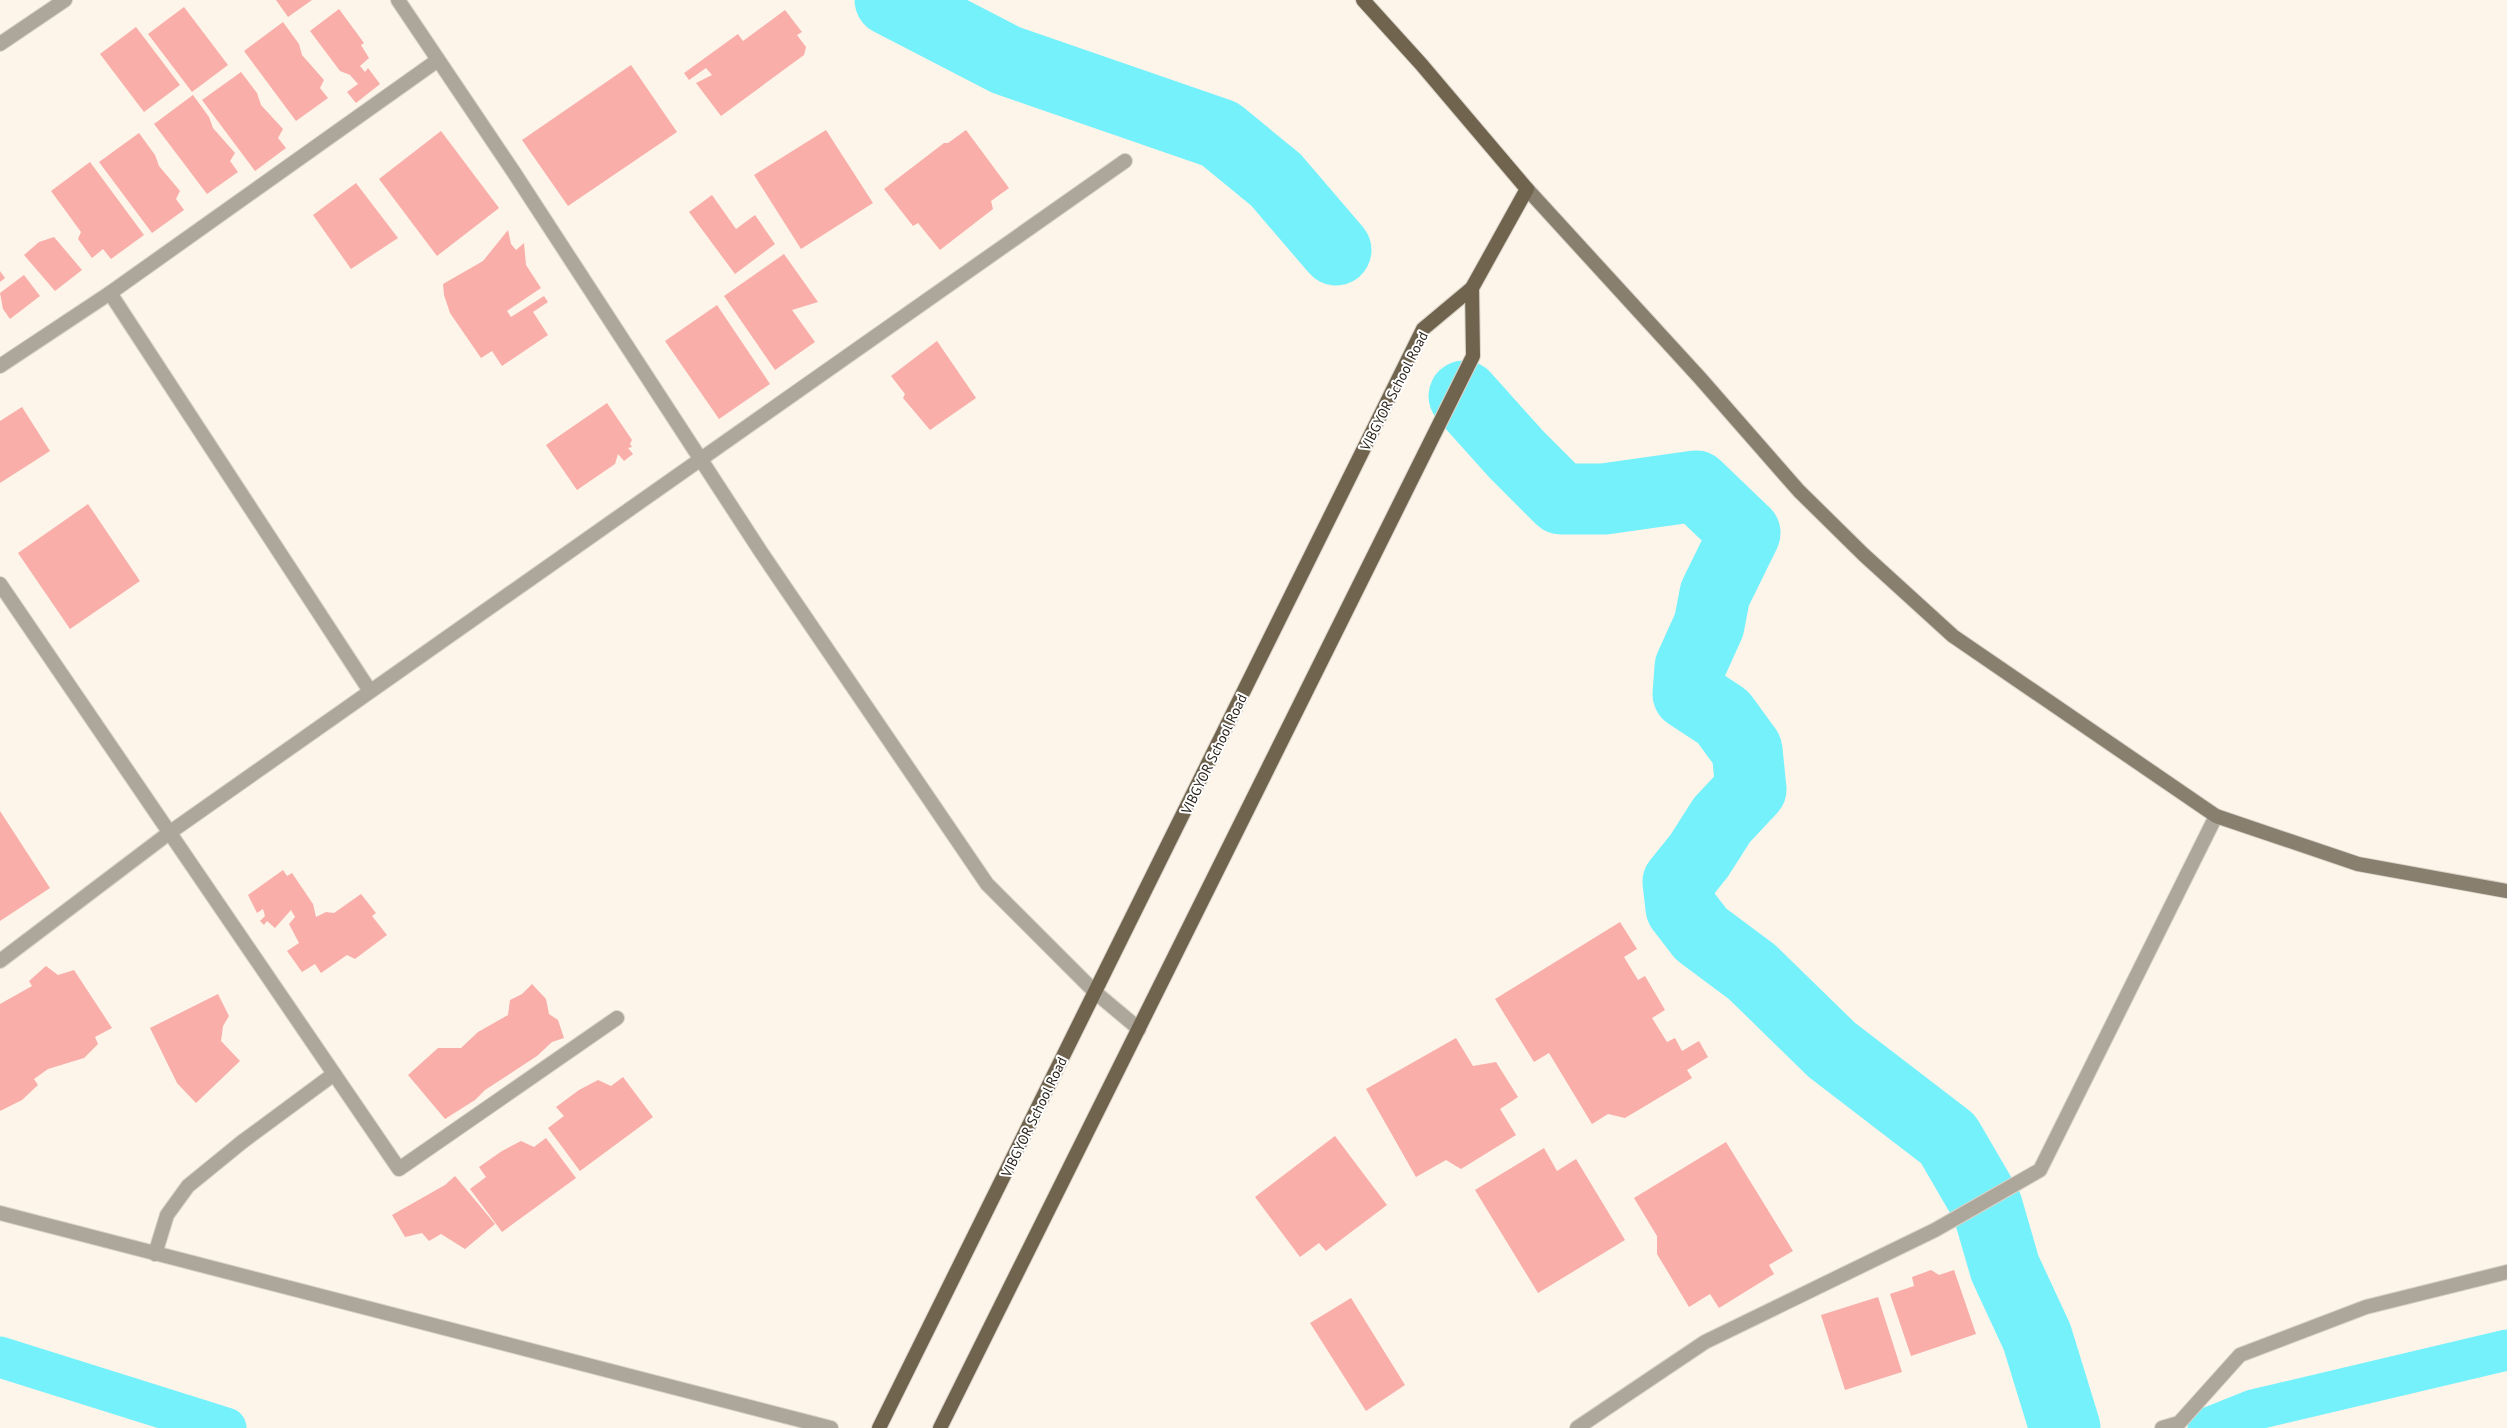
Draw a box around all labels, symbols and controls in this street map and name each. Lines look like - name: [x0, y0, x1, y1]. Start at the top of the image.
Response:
- street label: VIBGYOR School Road: [1356, 328, 1432, 455]
- street label: VIBGYOR School Road: [1177, 691, 1251, 818]
- street label: VIBGYOR School Road: [997, 1054, 1071, 1181]

